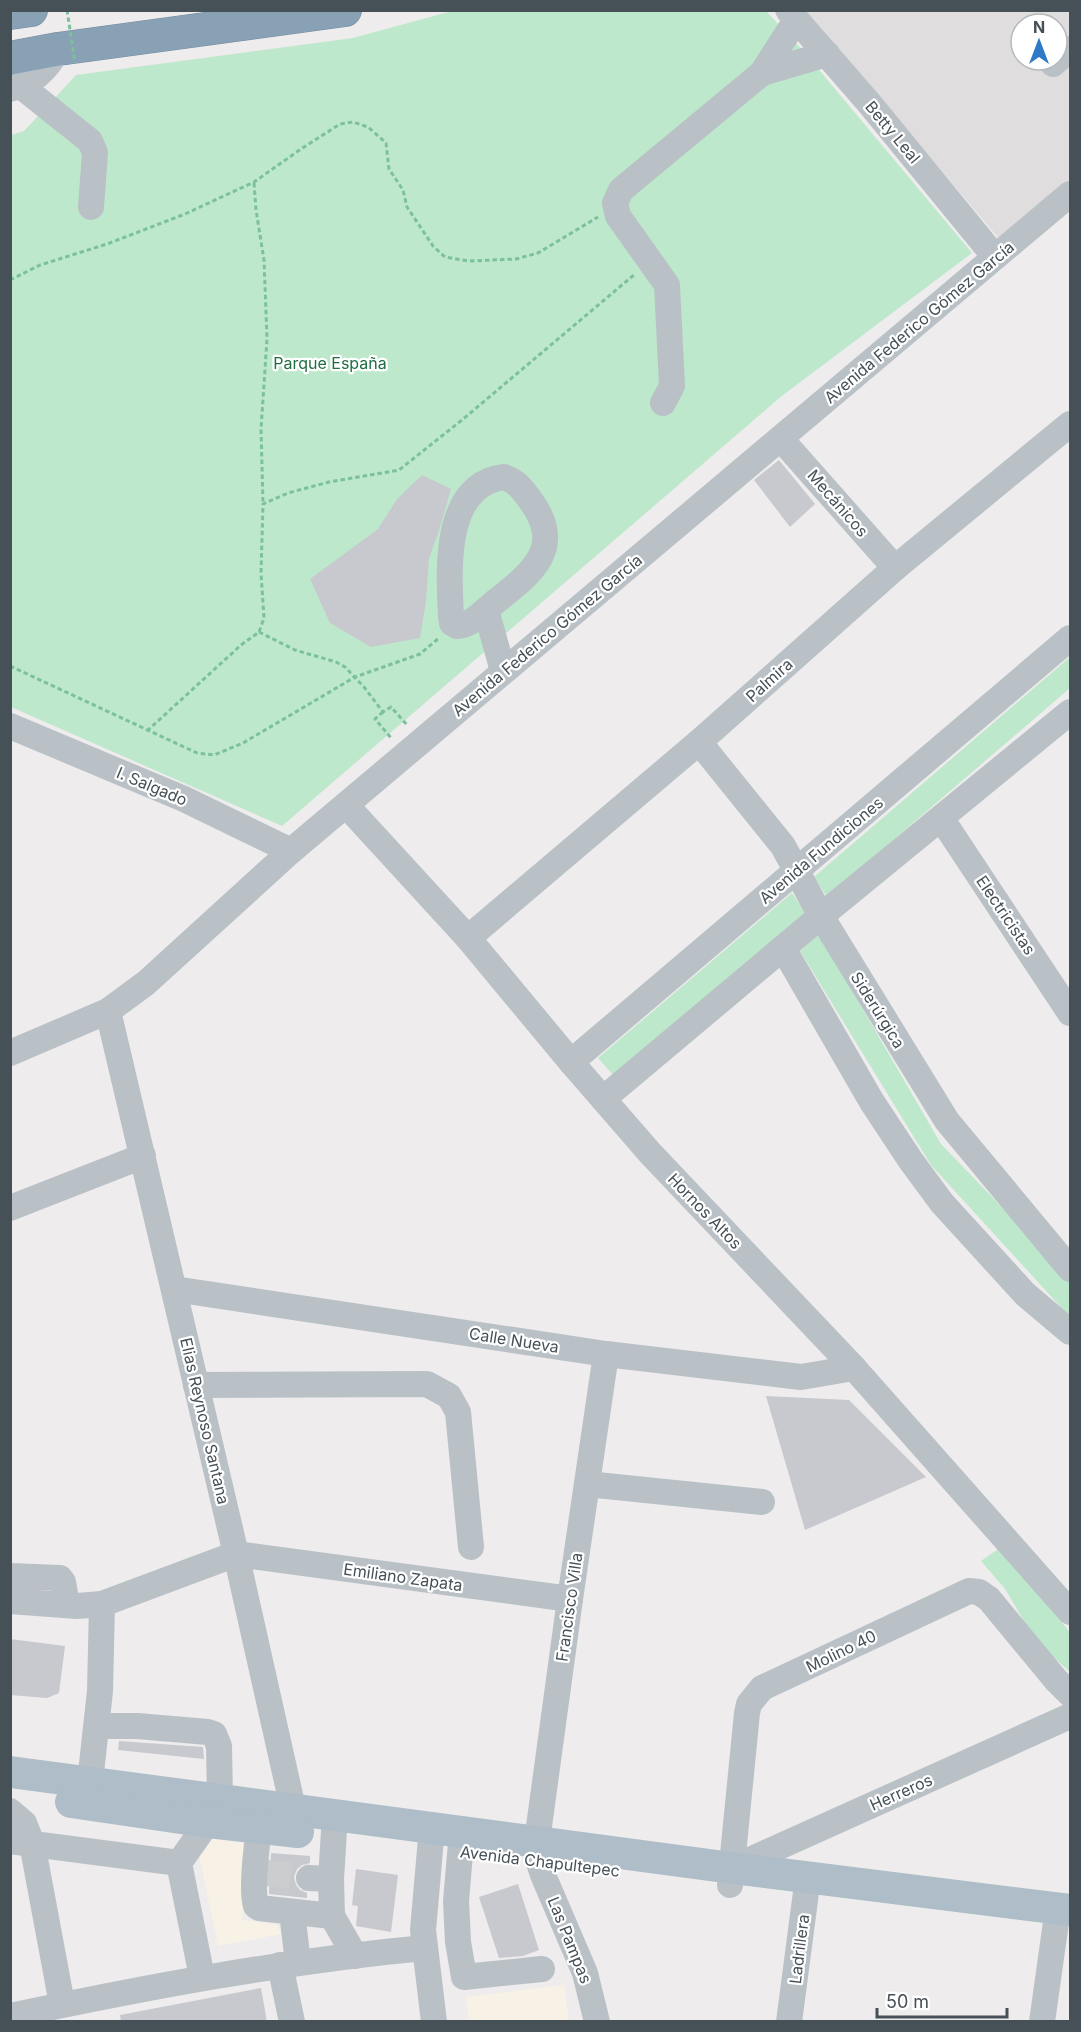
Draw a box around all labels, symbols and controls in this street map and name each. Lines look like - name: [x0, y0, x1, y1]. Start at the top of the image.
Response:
- north arrow: [1009, 12, 1069, 72]
- text: N: [1033, 17, 1045, 37]
- street label: Betty Leal: [861, 97, 925, 167]
- street label: Avenida Federico Gómez García: [820, 237, 1018, 407]
- park label: Parque España: [273, 353, 387, 373]
- street label: Mecánicos: [803, 465, 873, 541]
- street label: Avenida Federico Gómez García: [448, 550, 646, 720]
- street label: Palmira: [742, 654, 796, 706]
- street label: I. Salgado: [114, 762, 190, 810]
- street label: Avenida Fundiciones: [755, 792, 887, 908]
- street label: Electricistas: [972, 871, 1040, 959]
- street label: Siderúrgica: [847, 968, 909, 1052]
- street label: Hornos Altos: [664, 1169, 746, 1253]
- street label: Calle Nueva: [468, 1323, 560, 1357]
- street label: Elias Reynoso Santana: [176, 1336, 234, 1506]
- street label: Francisco Villa: [551, 1551, 587, 1663]
- street label: Emiliano Zapata: [342, 1559, 464, 1595]
- street label: Molino 40: [803, 1625, 879, 1677]
- street label: Herreros: [867, 1769, 935, 1815]
- street label: Avenida Chapultepec: [459, 1841, 621, 1881]
- street label: Las Pampas: [544, 1894, 596, 1986]
- street label: Ladrillera: [785, 1913, 813, 1985]
- scale bar: [877, 1981, 1008, 2019]
- text: 50 m: [886, 1991, 929, 2012]

